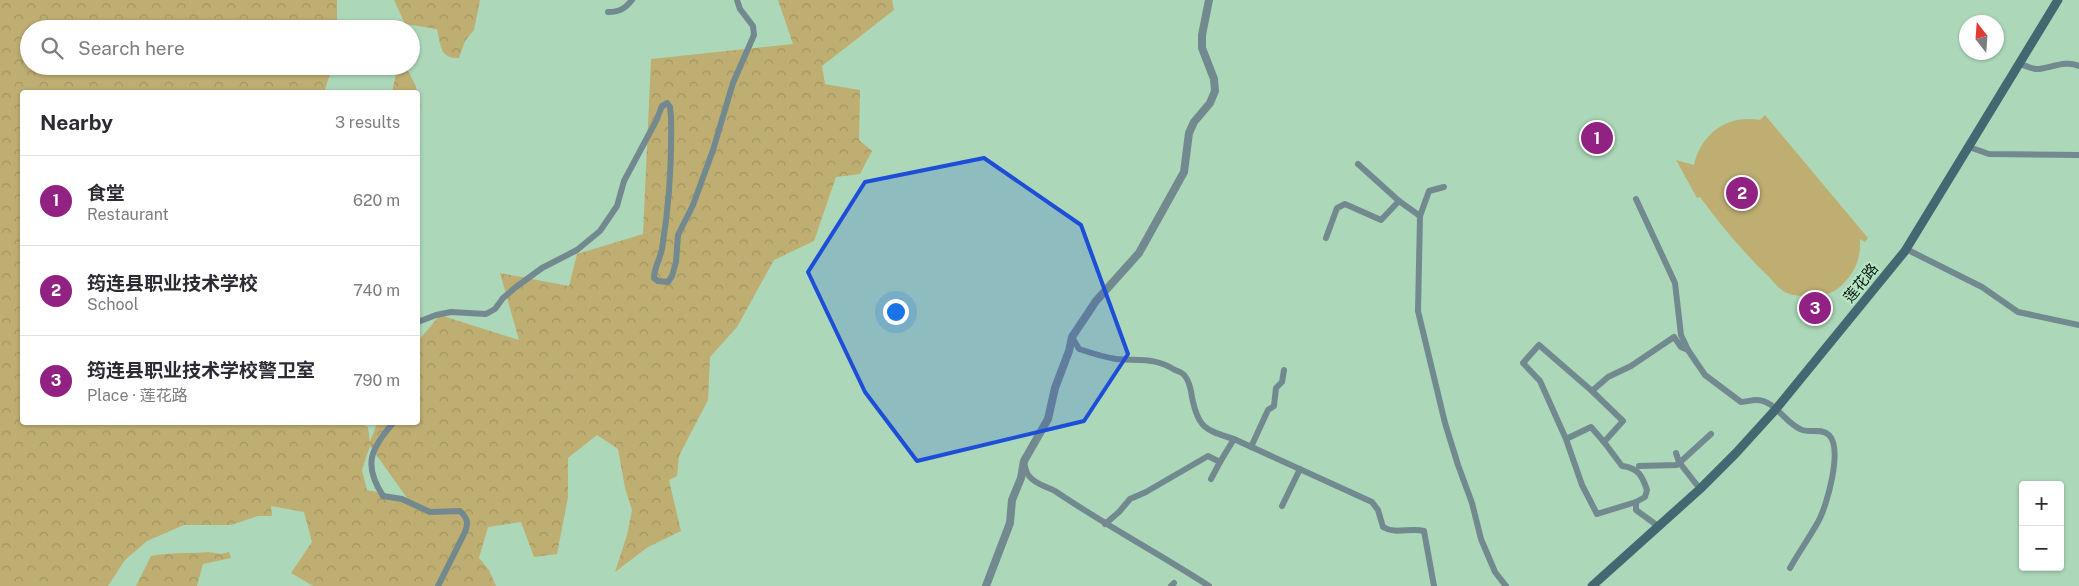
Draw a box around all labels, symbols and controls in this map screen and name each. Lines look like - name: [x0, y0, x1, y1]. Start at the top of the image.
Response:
- north arrow: [1959, 15, 2004, 60]
- search box: [20, 20, 420, 75]
- icon: search: [38, 34, 66, 62]
- text: Search here: [78, 37, 185, 59]
- text: Nearby: [40, 110, 113, 135]
- text: 3 results: [335, 113, 400, 132]
- pin: 1: [1581, 119, 1613, 157]
- pin: 2: [1726, 174, 1758, 212]
- text: 食堂: [87, 182, 125, 204]
- text: 1: [53, 191, 59, 210]
- text: 620 m: [353, 191, 400, 210]
- text: Restaurant: [87, 205, 169, 224]
- street label: 莲花路: [1840, 260, 1881, 306]
- text: 筠连县职业技术学校: [87, 272, 258, 294]
- text: 2: [51, 281, 61, 300]
- text: 740 m: [353, 281, 400, 300]
- pin: 3: [1799, 289, 1831, 327]
- text: School: [87, 295, 138, 314]
- your location: [883, 299, 909, 325]
- text: 筠连县职业技术学校警卫室: [87, 359, 315, 381]
- text: 3: [51, 371, 61, 390]
- text: 790 m: [353, 371, 400, 390]
- text: Place · 莲花路: [87, 386, 188, 405]
- map controls: [2019, 481, 2064, 571]
- button: +: [2019, 481, 2064, 526]
- button: −: [2019, 526, 2064, 571]

